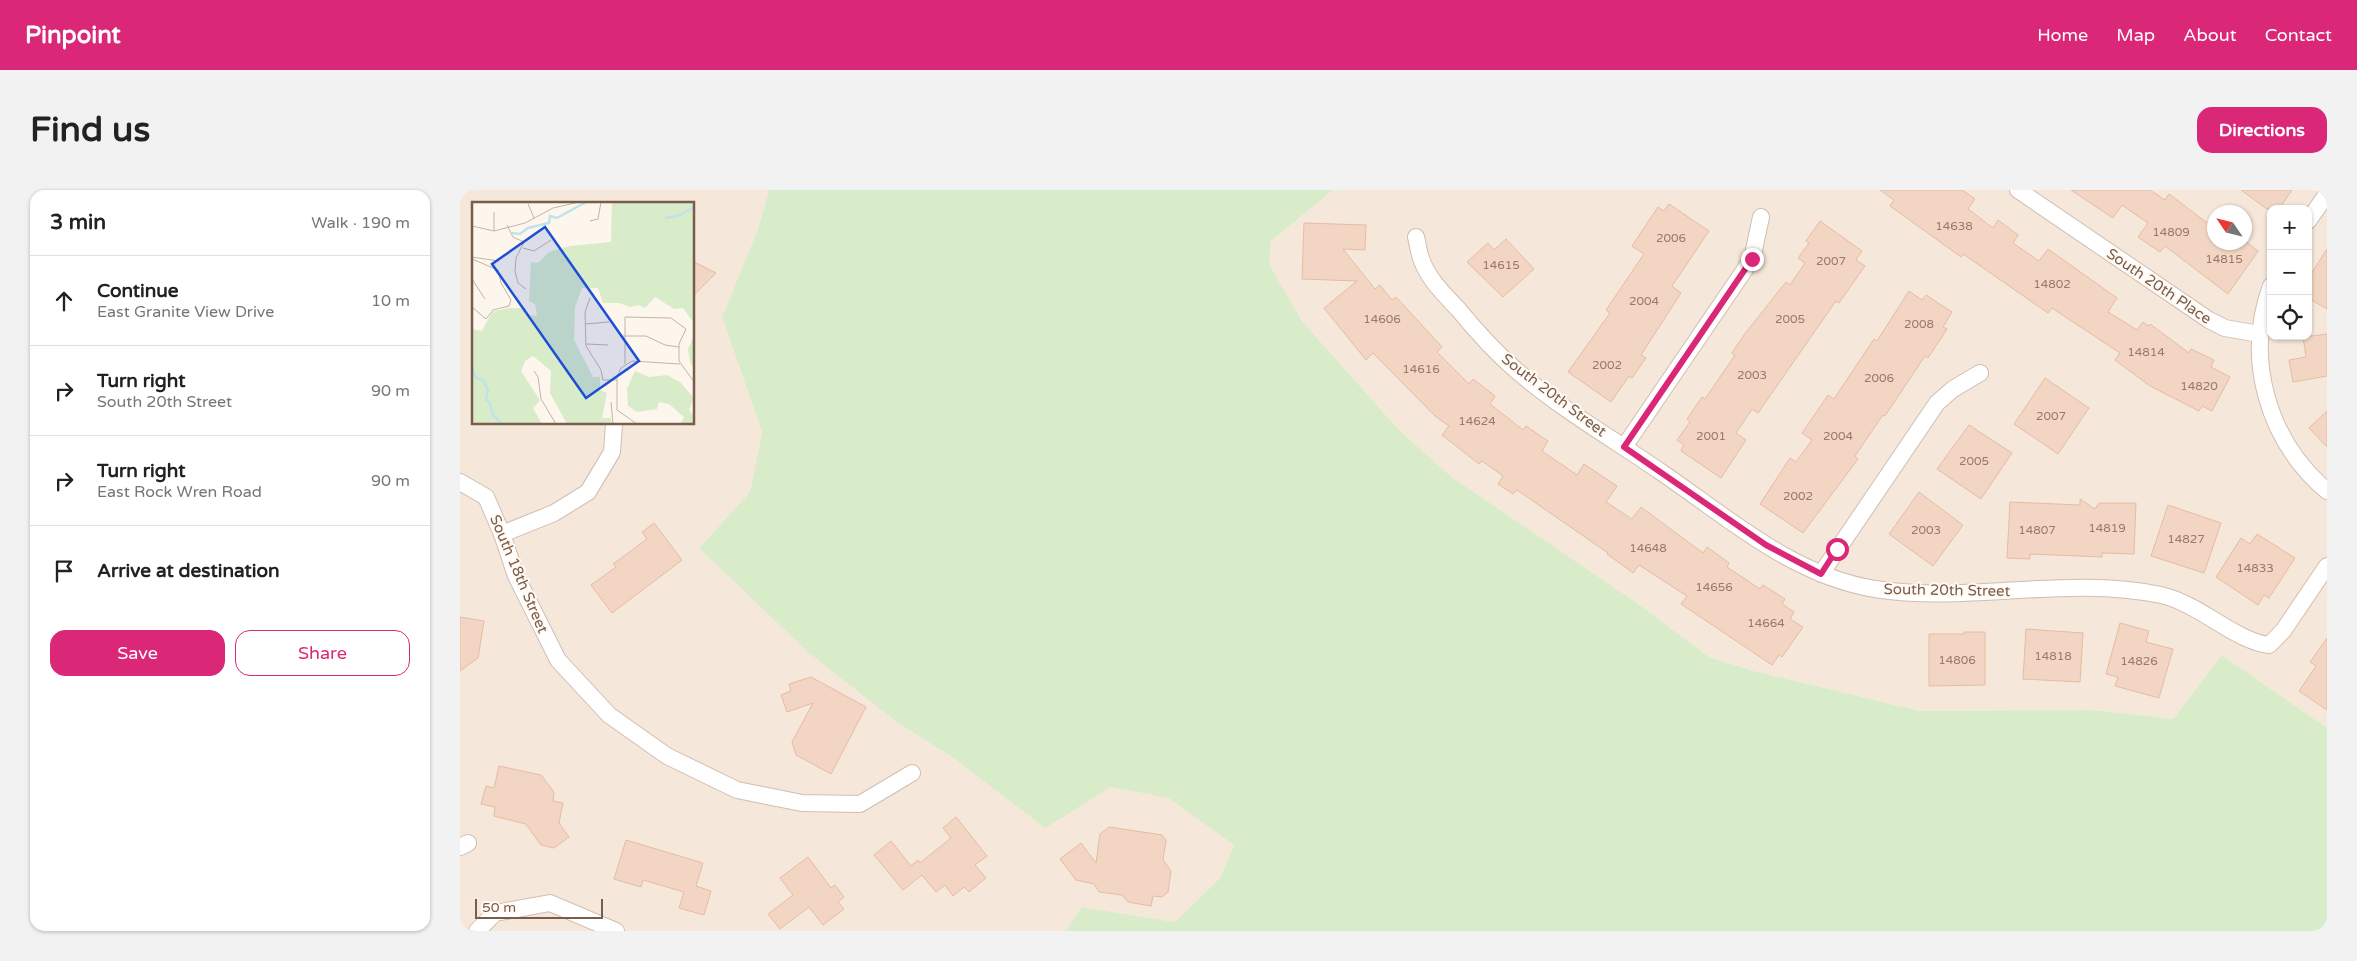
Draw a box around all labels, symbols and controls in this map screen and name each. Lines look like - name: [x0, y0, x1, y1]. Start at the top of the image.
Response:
- text: Pinpoint: [25, 21, 121, 50]
- text: Home: [2037, 24, 2088, 46]
- text: Map: [2116, 24, 2155, 46]
- text: About: [2183, 24, 2237, 46]
- text: Contact: [2265, 24, 2332, 46]
- button: Directions: [2197, 107, 2327, 153]
- text: Find us: [30, 109, 150, 151]
- inset map: [472, 202, 695, 425]
- north arrow: [2207, 205, 2252, 250]
- map controls: [2267, 205, 2312, 340]
- button: +: [2267, 205, 2312, 250]
- text: 3 min: [50, 210, 106, 235]
- text: Walk · 190 m: [311, 213, 410, 233]
- house number: 14638: [1935, 219, 1973, 233]
- house number: 14809: [2152, 225, 2190, 239]
- house number: 2006: [1656, 231, 1686, 245]
- street label: South 20th Place: [2103, 244, 2215, 328]
- route end: [1741, 248, 1764, 271]
- button: −: [2267, 250, 2312, 295]
- house number: 14815: [2205, 252, 2243, 266]
- house number: 2007: [1816, 254, 1846, 268]
- house number: 14615: [1482, 258, 1520, 272]
- house number: 14802: [2033, 277, 2071, 291]
- text: Continue: [97, 280, 179, 302]
- icon: ahead: [50, 287, 78, 315]
- text: 10 m: [371, 291, 410, 311]
- house number: 2004: [1629, 294, 1660, 308]
- button: locate: [2267, 295, 2312, 340]
- text: East Granite View Drive: [97, 302, 274, 322]
- house number: 14606: [1363, 312, 1401, 326]
- house number: 2005: [1775, 312, 1805, 326]
- house number: 2008: [1904, 317, 1934, 331]
- house number: 14814: [2127, 345, 2165, 359]
- street label: South 20th Street: [1498, 350, 1610, 440]
- house number: 2002: [1592, 358, 1622, 372]
- house number: 14616: [1402, 362, 1440, 376]
- house number: 2003: [1737, 368, 1767, 382]
- text: Turn right: [97, 370, 185, 392]
- house number: 2006: [1864, 371, 1894, 385]
- icon: right: [50, 377, 78, 405]
- house number: 14820: [2180, 379, 2218, 393]
- text: 90 m: [371, 381, 410, 401]
- text: South 20th Street: [97, 392, 232, 412]
- house number: 2007: [2036, 409, 2066, 423]
- house number: 14624: [1458, 414, 1496, 428]
- house number: 2001: [1696, 429, 1726, 443]
- house number: 2004: [1823, 429, 1854, 443]
- house number: 2005: [1959, 454, 1989, 468]
- text: Turn right: [97, 460, 185, 482]
- icon: right: [50, 467, 78, 495]
- text: 90 m: [371, 471, 410, 491]
- text: East Rock Wren Road: [97, 482, 262, 502]
- house number: 2002: [1783, 489, 1813, 503]
- street label: South 18th Street: [486, 512, 552, 636]
- house number: 14819: [2088, 521, 2126, 535]
- house number: 2003: [1911, 523, 1941, 537]
- house number: 14807: [2018, 523, 2056, 537]
- house number: 14827: [2167, 532, 2205, 546]
- route start: [1826, 538, 1849, 561]
- house number: 14648: [1629, 541, 1667, 555]
- icon: arrive: [50, 557, 78, 585]
- text: Arrive at destination: [97, 560, 280, 582]
- house number: 14833: [2236, 561, 2274, 575]
- house number: 14656: [1695, 580, 1733, 594]
- street label: South 20th Street: [1883, 580, 2011, 600]
- house number: 14664: [1747, 616, 1785, 630]
- button: Save: [50, 630, 225, 676]
- button: Share: [235, 630, 410, 676]
- house number: 14818: [2034, 649, 2072, 663]
- house number: 14806: [1938, 653, 1976, 667]
- house number: 14826: [2120, 654, 2158, 668]
- scale bar: [475, 896, 602, 919]
- text: 50 m: [482, 899, 516, 916]

